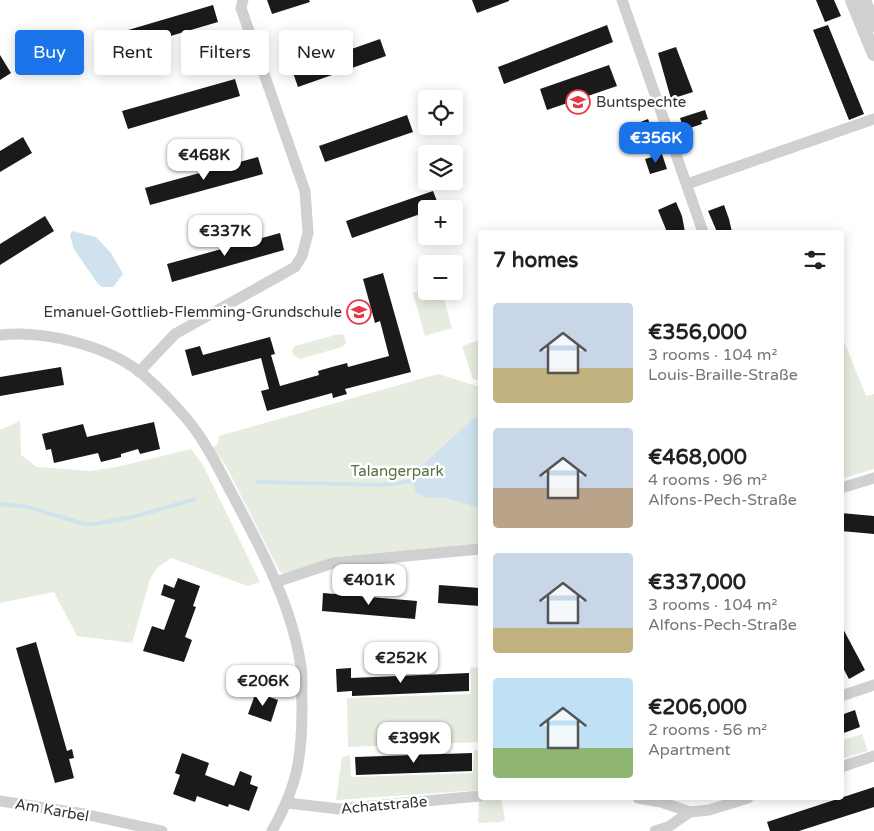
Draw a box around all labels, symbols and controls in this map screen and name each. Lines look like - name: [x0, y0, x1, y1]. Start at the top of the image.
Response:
- chip: Buy: [15, 30, 84, 75]
- chip: Rent: [94, 30, 171, 75]
- chip: Filters: [181, 30, 269, 75]
- chip: New: [279, 30, 353, 75]
- school or university icon: Buntspechte: [565, 89, 591, 115]
- map controls: [418, 90, 463, 300]
- button: locate: [418, 90, 463, 135]
- place label: Buntspechte: [596, 93, 686, 111]
- pin: €356K: [621, 121, 691, 164]
- text: €356K: [630, 128, 682, 148]
- pin: €468K: [169, 138, 239, 181]
- text: €468K: [178, 145, 230, 165]
- button: layers: [418, 145, 463, 190]
- button: +: [418, 200, 463, 245]
- pin: €337K: [190, 214, 260, 257]
- text: €337K: [199, 221, 251, 241]
- icon: filters: [801, 246, 829, 274]
- text: 7 homes: [493, 248, 578, 273]
- button: −: [418, 255, 463, 300]
- school or university icon: Emanuel-Gottlieb-Flemming-Grundschule: [346, 299, 372, 325]
- place label: Emanuel-Gottlieb-Flemming-Grundschule: [44, 303, 342, 321]
- text: €356,000: [648, 320, 747, 345]
- icon: home: [533, 323, 593, 383]
- text: 3 rooms · 104 m²: [648, 345, 777, 365]
- text: Louis-Braille-Straße: [648, 365, 798, 385]
- text: €468,000: [648, 445, 747, 470]
- icon: home: [533, 448, 593, 508]
- park label: Talangerpark: [350, 462, 444, 480]
- text: 4 rooms · 96 m²: [648, 470, 767, 490]
- text: Alfons-Pech-Straße: [648, 490, 797, 510]
- pin: €401K: [334, 564, 404, 606]
- text: €401K: [343, 570, 395, 590]
- text: €337,000: [648, 570, 746, 595]
- icon: home: [533, 573, 593, 633]
- text: 3 rooms · 104 m²: [648, 595, 777, 615]
- text: Alfons-Pech-Straße: [648, 615, 797, 635]
- pin: €252K: [366, 642, 436, 684]
- text: €252K: [375, 648, 427, 668]
- pin: €206K: [228, 664, 298, 707]
- text: €206K: [237, 671, 289, 691]
- text: €206,000: [648, 695, 747, 720]
- icon: home: [533, 698, 593, 758]
- text: 2 rooms · 56 m²: [648, 720, 767, 740]
- pin: €399K: [379, 722, 449, 764]
- text: €399K: [388, 728, 440, 748]
- text: Apartment: [648, 740, 731, 760]
- street label: Achatstraße: [340, 792, 428, 818]
- street label: Am Karbel: [14, 795, 90, 825]

